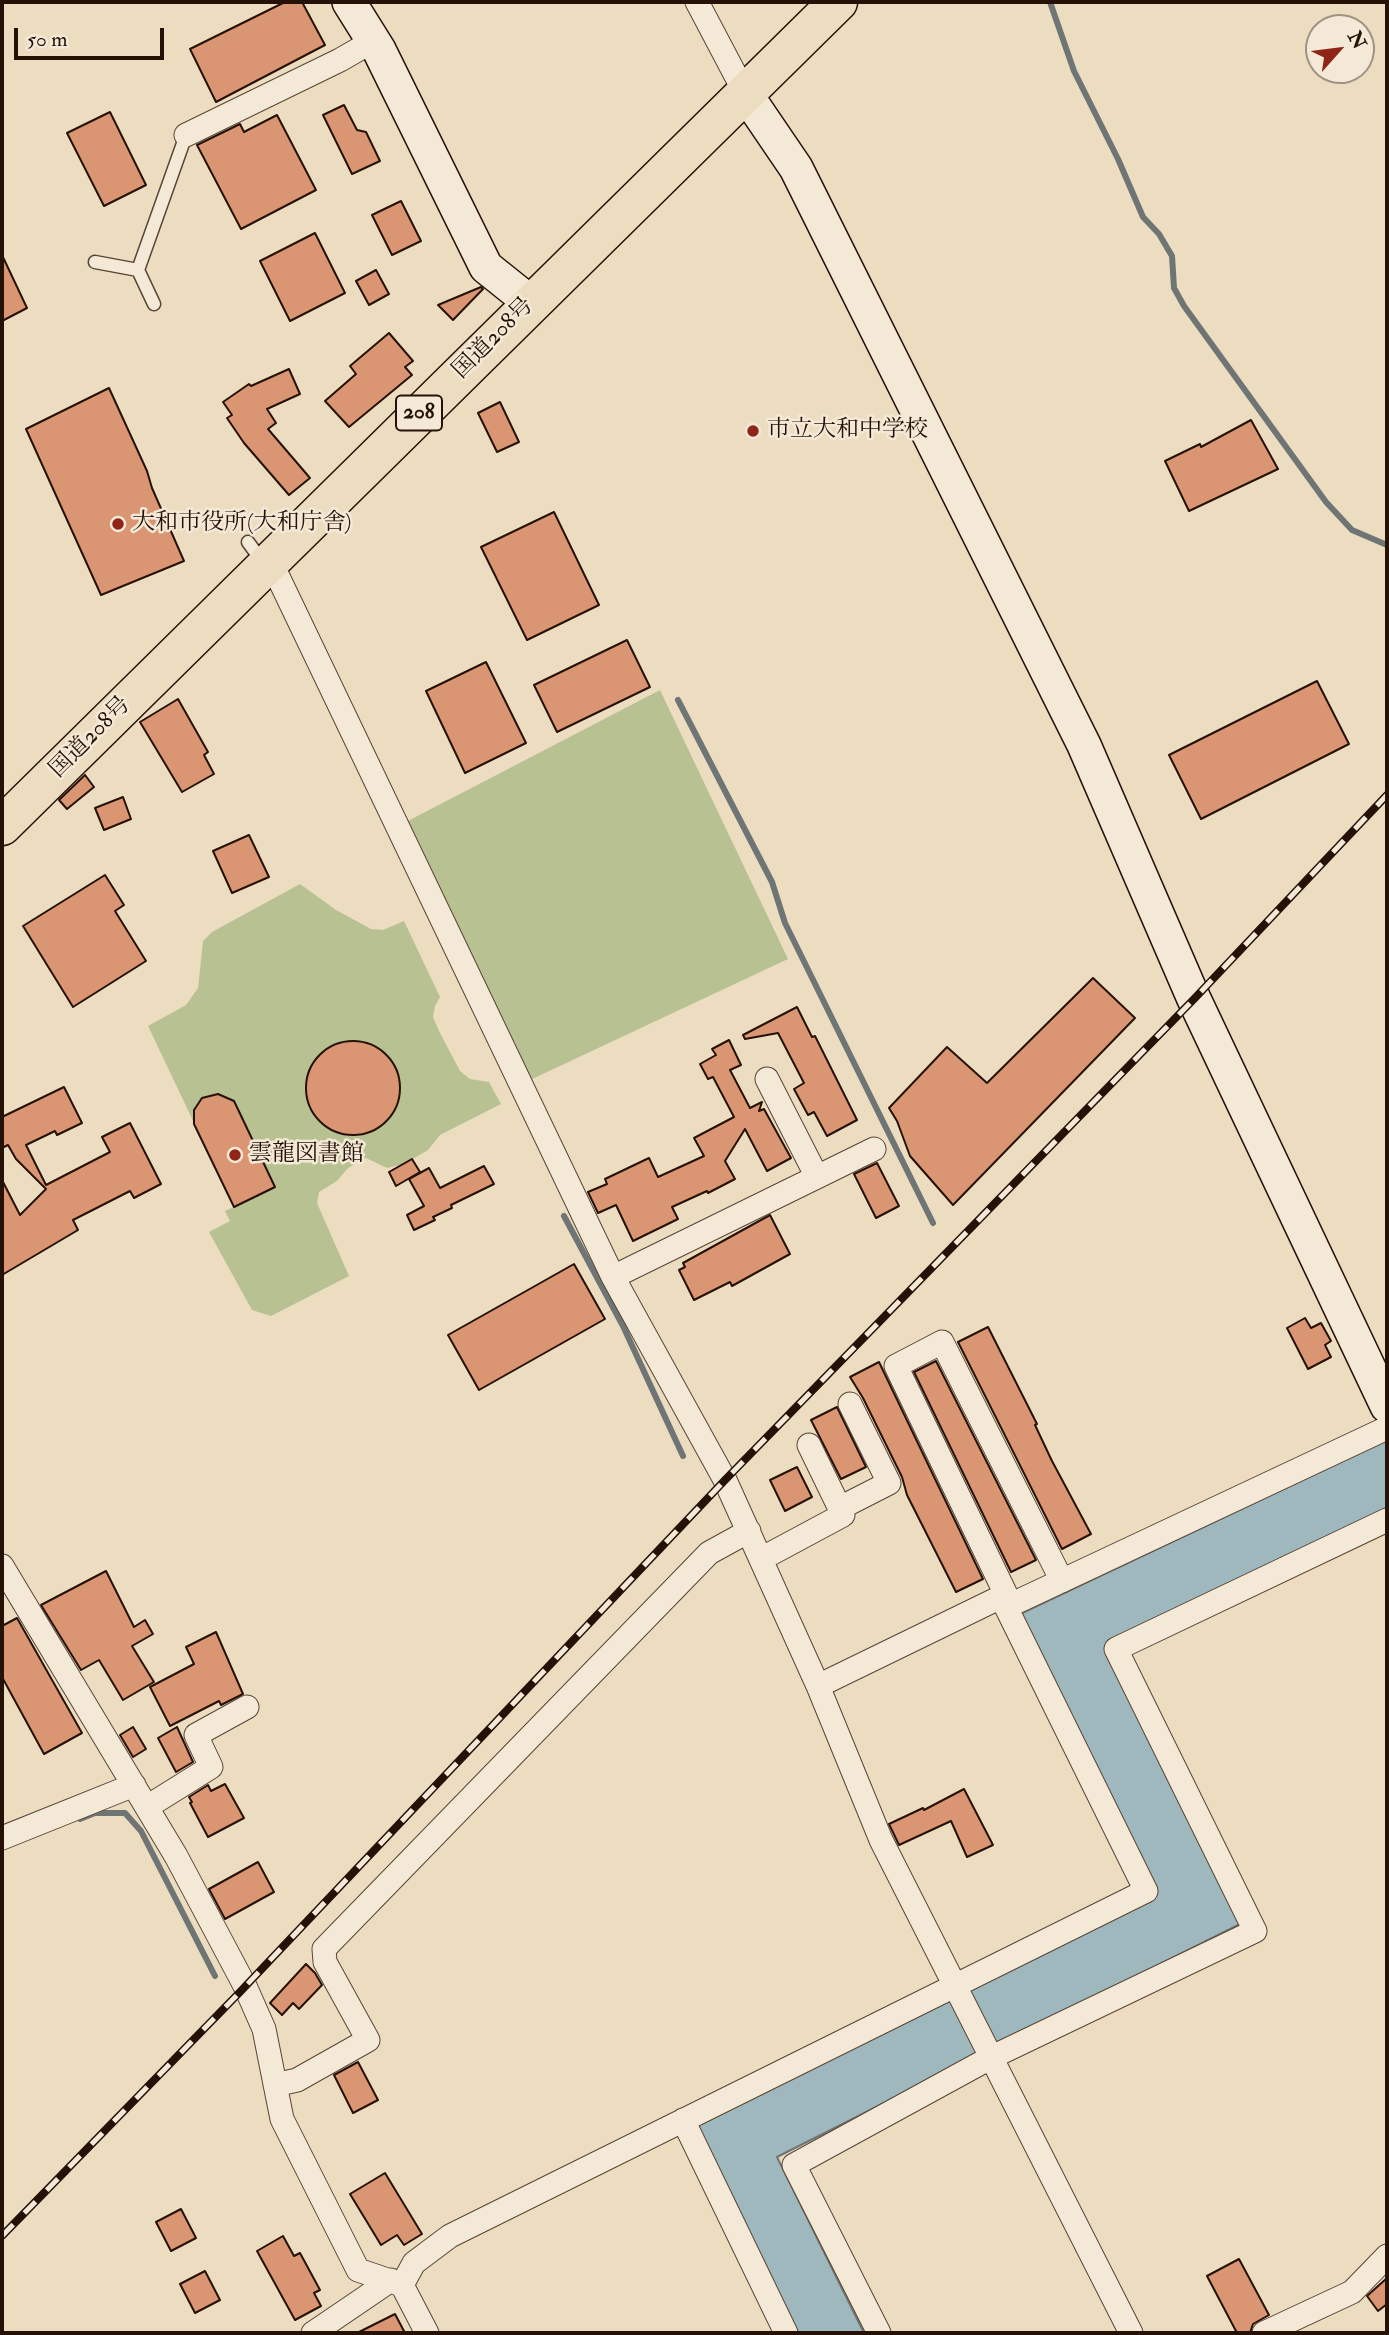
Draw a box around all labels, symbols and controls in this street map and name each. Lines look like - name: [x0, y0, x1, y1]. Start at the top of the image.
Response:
- scale bar: [18, 14, 168, 58]
- north arrow: [1305, 14, 1375, 84]
- text: 50 m: [27, 26, 68, 53]
- text: N: [1342, 27, 1371, 53]
- street label: 国道208号: [448, 293, 540, 385]
- road number: 208: [396, 396, 442, 430]
- place label: 市立大和中学校: [767, 417, 928, 445]
- marker: 市立大和中学校: [745, 423, 761, 439]
- place label: 大和市役所(大和庁舎): [132, 510, 352, 538]
- marker: 大和市役所(大和庁舎): [110, 516, 126, 532]
- street label: 国道208号: [45, 692, 137, 784]
- place label: 雲龍図書館: [249, 1141, 364, 1169]
- marker: 雲龍図書館: [227, 1147, 243, 1163]

